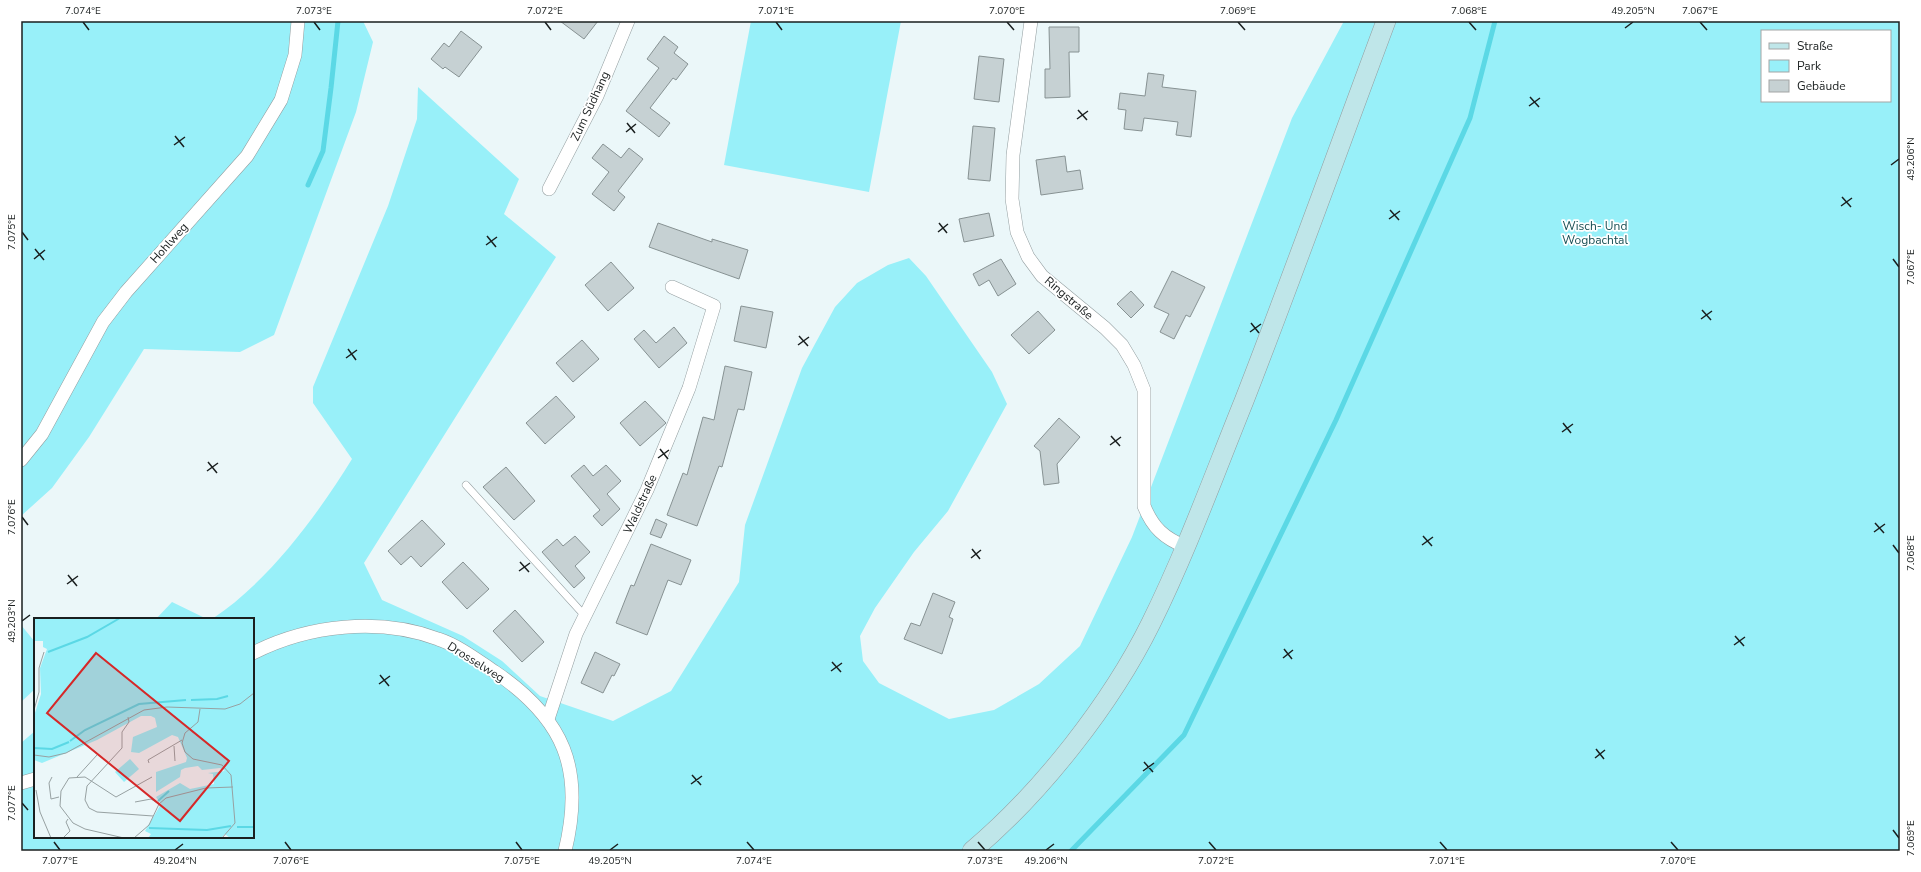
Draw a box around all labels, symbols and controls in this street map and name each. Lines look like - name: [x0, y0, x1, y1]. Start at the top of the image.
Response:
- text: 7.074°E: [65, 4, 101, 18]
- text: 7.073°E: [296, 4, 332, 18]
- text: 7.072°E: [527, 4, 563, 18]
- text: 7.071°E: [758, 4, 794, 18]
- text: 7.070°E: [989, 4, 1025, 18]
- text: 7.069°E: [1220, 4, 1256, 18]
- text: 7.068°E: [1451, 4, 1487, 18]
- text: 49.205°N: [1611, 4, 1655, 18]
- text: 7.067°E: [1682, 4, 1718, 18]
- legend: [1761, 30, 1891, 102]
- text: Straße: [1797, 38, 1833, 54]
- text: Park: [1797, 58, 1822, 74]
- street label: Zum Südhang: [567, 69, 613, 143]
- text: Gebäude: [1797, 78, 1846, 94]
- text: 49.206°N: [1904, 137, 1918, 181]
- text: 7.075°E: [5, 214, 19, 250]
- park label: Wisch- Und Wogbachtal: [1562, 218, 1628, 248]
- street label: Hohlweg: [147, 219, 191, 267]
- text: 7.067°E: [1904, 249, 1918, 285]
- street label: Ringstraße: [1041, 273, 1097, 323]
- street label: Waldstraße: [619, 472, 661, 536]
- text: 7.076°E: [5, 499, 19, 535]
- text: 7.068°E: [1904, 535, 1918, 571]
- text: 49.203°N: [5, 599, 19, 643]
- inset map: [34, 618, 254, 838]
- street label: Drosselweg: [444, 638, 508, 686]
- text: 7.077°E: [5, 785, 19, 821]
- text: 7.069°E: [1904, 820, 1918, 856]
- text: 7.077°E: [42, 854, 78, 868]
- text: 49.204°N: [153, 854, 197, 868]
- text: 7.076°E: [273, 854, 309, 868]
- text: 7.075°E: [504, 854, 540, 868]
- text: 49.205°N: [588, 854, 632, 868]
- text: 7.074°E: [736, 854, 772, 868]
- text: 7.073°E: [967, 854, 1003, 868]
- text: 49.206°N: [1024, 854, 1068, 868]
- text: 7.072°E: [1198, 854, 1234, 868]
- text: 7.071°E: [1429, 854, 1465, 868]
- text: 7.070°E: [1660, 854, 1696, 868]

